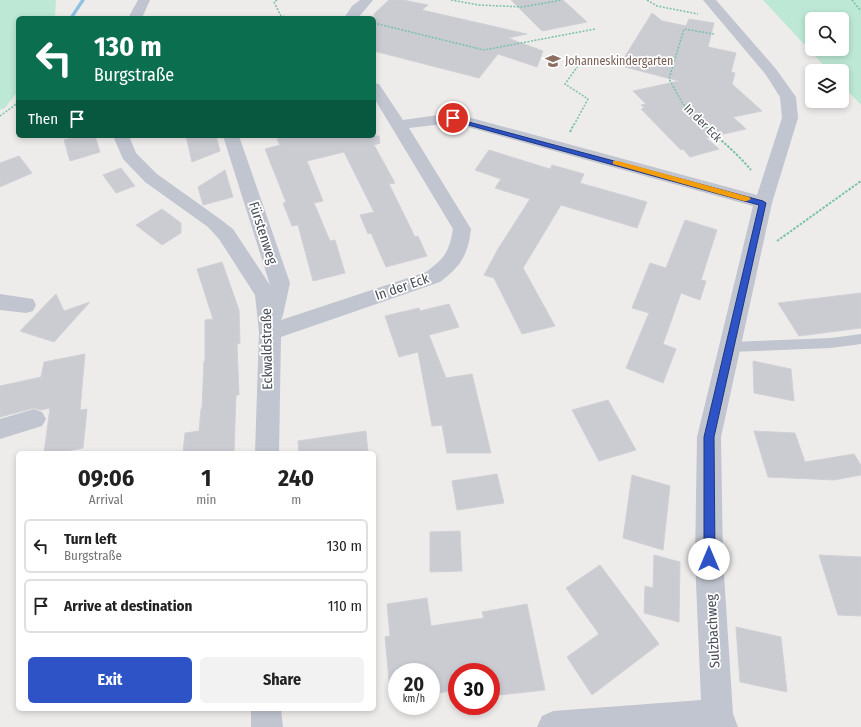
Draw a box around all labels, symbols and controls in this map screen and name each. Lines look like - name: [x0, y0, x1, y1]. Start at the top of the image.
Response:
- map controls: [805, 12, 849, 108]
- button: search: [805, 12, 849, 56]
- text: 130 m: [94, 30, 162, 63]
- icon: left: [28, 32, 80, 84]
- school or university icon: Johanneskindergarten: [544, 52, 562, 70]
- place label: Johanneskindergarten: [565, 54, 673, 68]
- text: Burgstraße: [94, 64, 174, 86]
- button: layers: [805, 64, 849, 108]
- pin: [436, 101, 470, 135]
- street label: In der Eck: [681, 101, 725, 145]
- icon: arrive: [442, 107, 464, 129]
- icon: arrive: [66, 108, 88, 130]
- text: Then: [28, 110, 58, 128]
- street label: Fürstenweg: [245, 199, 281, 267]
- street label: In der Eck: [373, 270, 432, 304]
- street label: Eckwaldstraße: [258, 308, 276, 390]
- text: 09:06: [78, 464, 134, 492]
- text: 1: [201, 464, 211, 492]
- text: 240: [278, 464, 314, 492]
- text: Arrival: [89, 492, 123, 507]
- text: min: [196, 492, 216, 507]
- text: m: [291, 492, 301, 507]
- text: Turn left: [64, 530, 117, 548]
- icon: left: [30, 535, 52, 557]
- text: 130 m: [327, 537, 362, 555]
- position arrow: [688, 538, 730, 580]
- text: Burgstraße: [64, 548, 122, 563]
- street label: Sulzbachweg: [703, 593, 723, 668]
- icon: arrive: [30, 595, 52, 617]
- text: Arrive at destination: [64, 597, 192, 615]
- text: 110 m: [328, 597, 362, 615]
- button: Exit: [28, 657, 192, 703]
- button: Share: [200, 657, 364, 703]
- speed limit sign: 30: [448, 663, 500, 715]
- text: 20: [404, 672, 424, 696]
- text: km/h: [403, 693, 425, 705]

